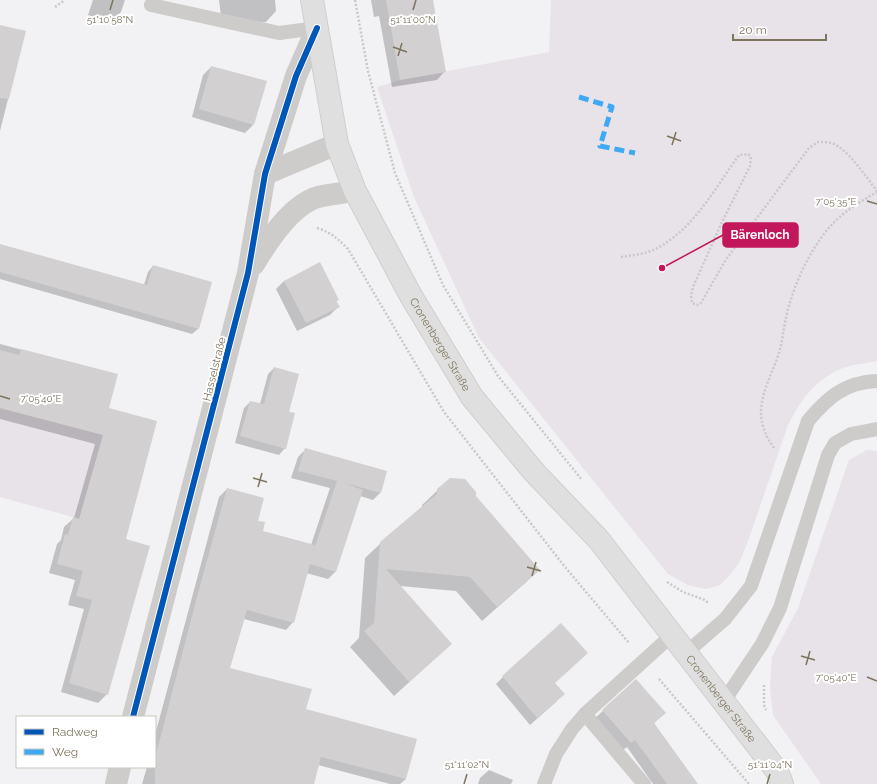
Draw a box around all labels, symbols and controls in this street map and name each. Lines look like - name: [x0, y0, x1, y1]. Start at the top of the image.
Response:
- text: 51°10'58"N: [87, 14, 133, 25]
- text: 51°11'00"N: [390, 14, 436, 25]
- scale bar: [733, 16, 826, 42]
- text: 20 m: [739, 23, 767, 37]
- text: 7°05'35"E: [815, 196, 857, 207]
- callout: Bärenloch: [723, 223, 798, 247]
- text: Bärenloch: [730, 228, 790, 242]
- street label: Cronenberger Straße: [407, 296, 473, 394]
- street label: Hasselstraße: [200, 335, 229, 402]
- text: 7°05'40"E: [20, 393, 62, 404]
- street label: Cronenberger Straße: [683, 653, 759, 745]
- text: 7°05'40"E: [815, 672, 857, 683]
- legend: [16, 716, 156, 768]
- text: Radweg: [52, 725, 98, 739]
- text: Weg: [52, 745, 78, 759]
- text: 51°11'02"N: [445, 759, 489, 770]
- text: 51°11'04"N: [748, 759, 792, 770]

